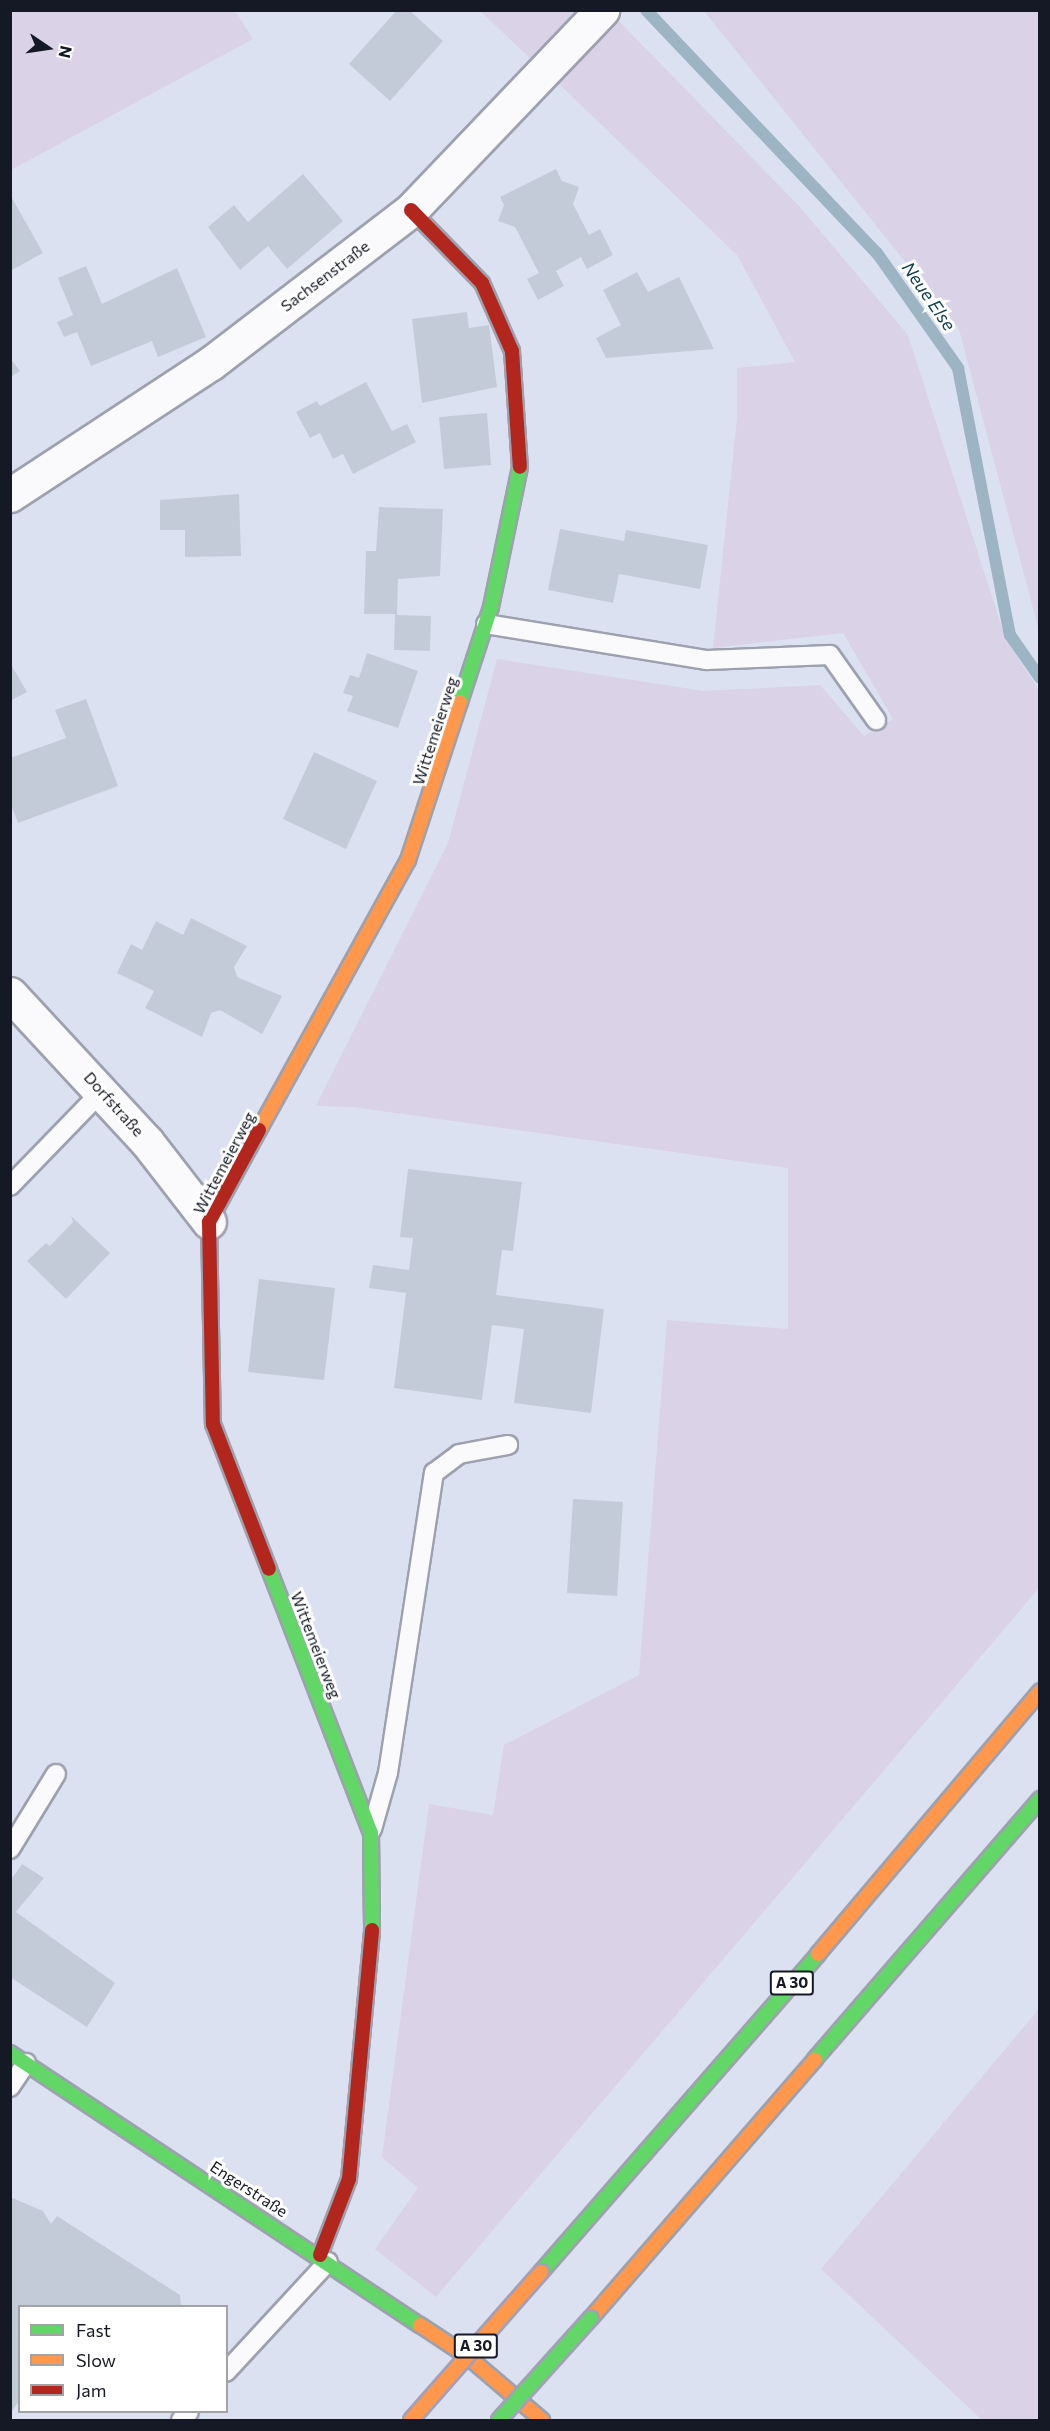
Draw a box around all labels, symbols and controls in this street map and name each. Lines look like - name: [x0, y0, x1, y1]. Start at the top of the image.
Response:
- north arrow: [18, 18, 78, 78]
- text: N: [55, 44, 77, 60]
- street label: Sachsenstraße: [277, 236, 373, 316]
- water label: Neue Else: [897, 257, 961, 335]
- street label: Wittemeierweg: [408, 674, 462, 788]
- street label: Dorfstraße: [80, 1068, 148, 1140]
- street label: Wittemeierweg: [189, 1109, 259, 1217]
- street label: Wittemeierweg: [287, 1589, 345, 1701]
- road number: A 30: [770, 1971, 814, 1995]
- street label: Engerstraße: [207, 2157, 291, 2221]
- legend: [18, 2305, 228, 2413]
- text: Fast: [76, 2319, 111, 2341]
- road number: A 30: [454, 2334, 498, 2358]
- text: Slow: [76, 2349, 116, 2371]
- text: Jam: [76, 2379, 106, 2401]

